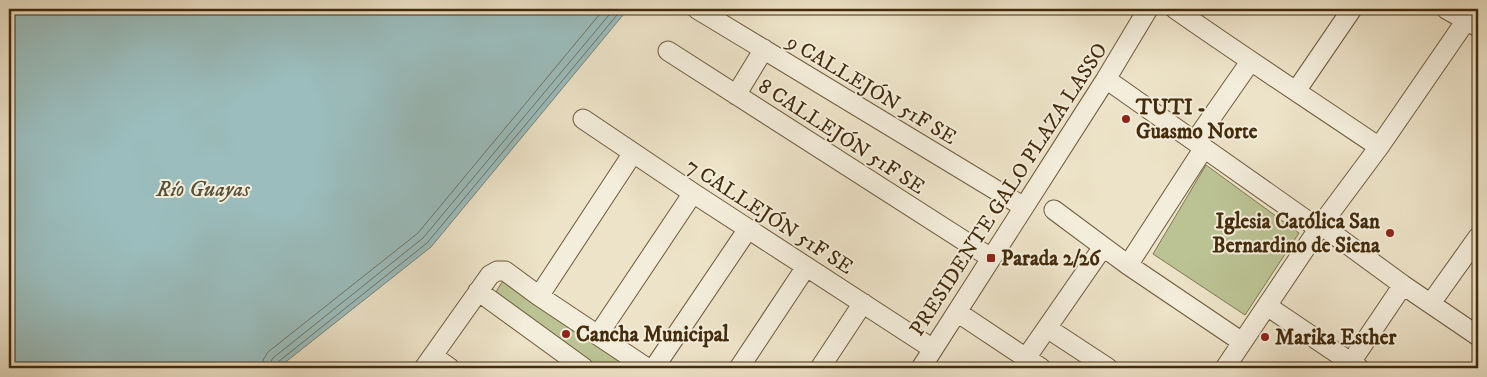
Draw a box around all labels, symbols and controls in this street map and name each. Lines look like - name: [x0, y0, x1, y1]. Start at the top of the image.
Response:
- street label: 9 CALLEJÓN 51F SE: [781, 27, 962, 151]
- street label: PRESIDENTE GALO PLAZA LASSO: [904, 38, 1113, 341]
- street label: 8 CALLEJÓN 51F SE: [753, 72, 931, 200]
- place label: TUTI - Guasmo Norte: [1135, 95, 1258, 145]
- marker: TUTI - Guasmo Norte: [1120, 113, 1132, 125]
- street label: 7 CALLEJÓN 51F SE: [681, 151, 859, 281]
- water label: Río Guayas: [155, 176, 251, 203]
- place label: Iglesia Católica San Bernardino de Siena: [1212, 209, 1381, 259]
- marker: Iglesia Católica San Bernardino de Siena: [1384, 227, 1396, 239]
- place label: Parada 2/26: [1001, 246, 1101, 272]
- marker: Parada 2/26: [985, 252, 997, 264]
- place label: Cancha Municipal: [576, 322, 730, 348]
- place label: Marika Esther: [1275, 325, 1397, 351]
- marker: Cancha Municipal: [560, 328, 572, 340]
- marker: Marika Esther: [1259, 331, 1271, 343]

